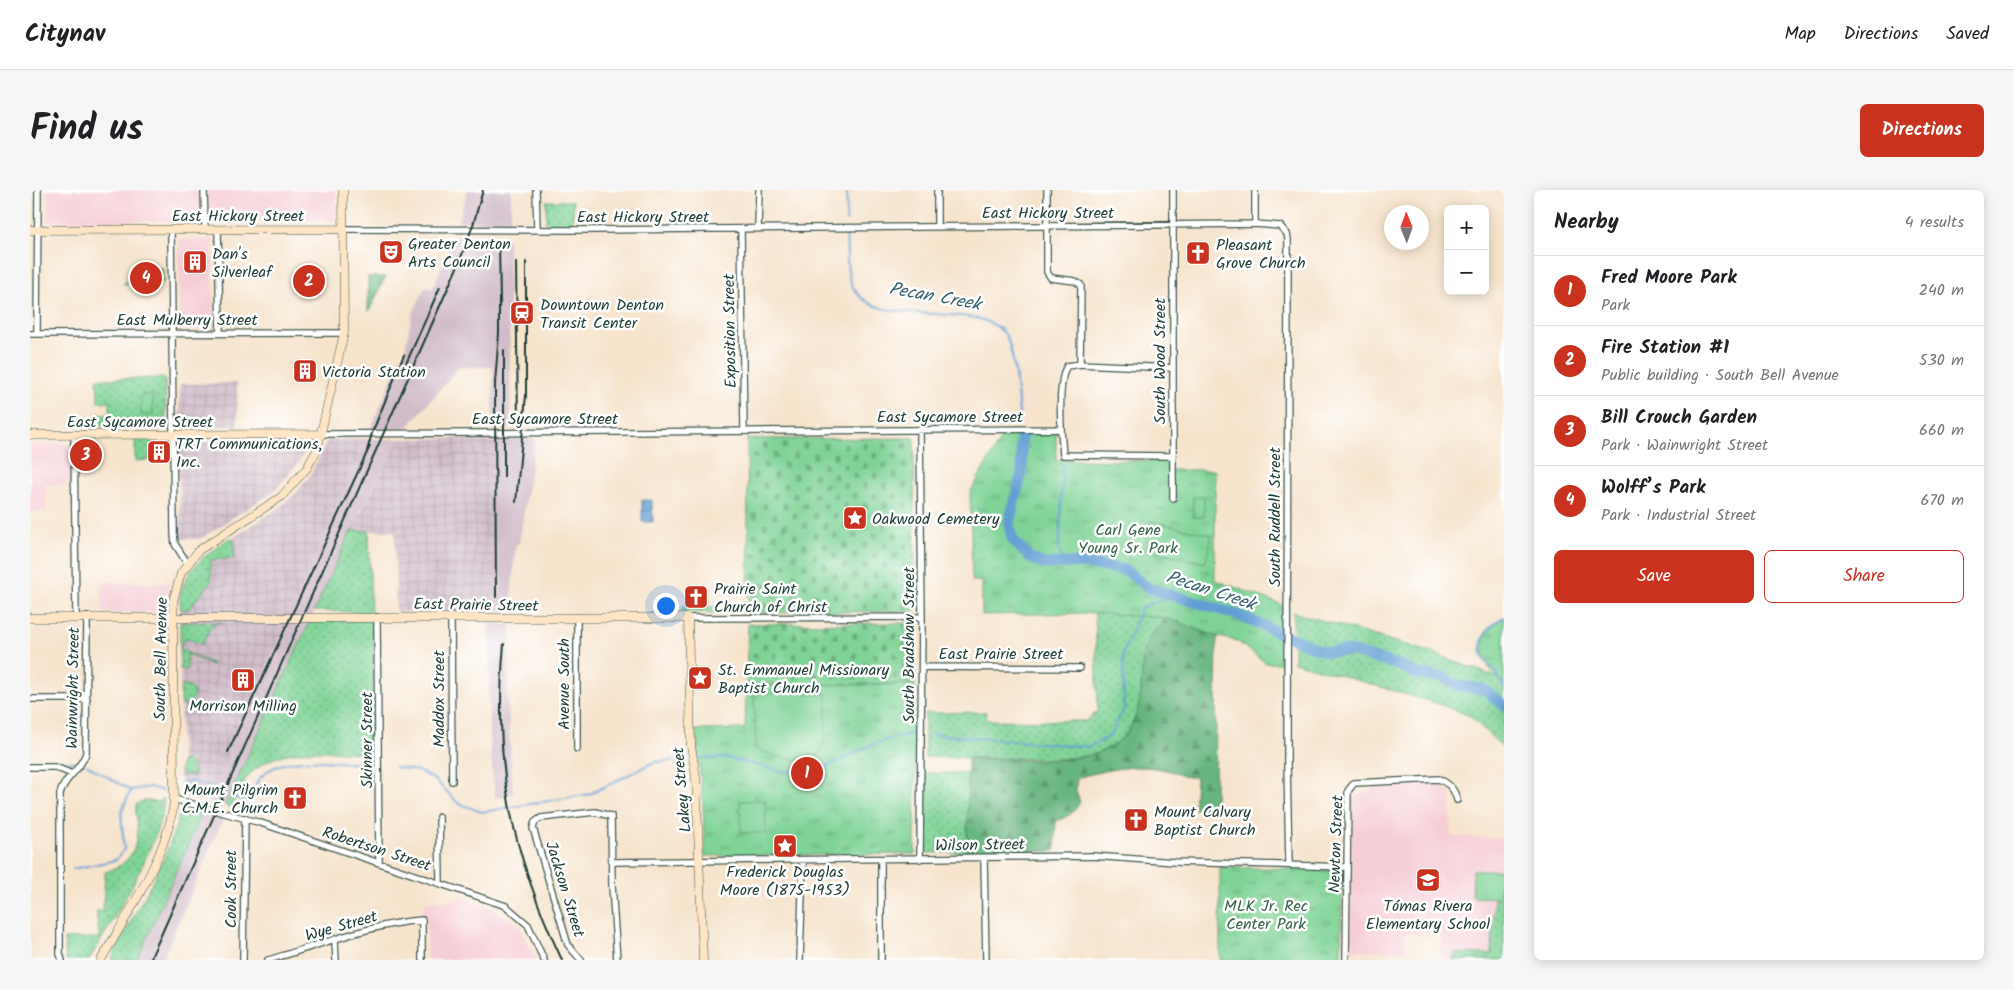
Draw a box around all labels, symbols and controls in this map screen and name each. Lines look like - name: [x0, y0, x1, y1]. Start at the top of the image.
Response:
- text: Citynav: [25, 15, 105, 54]
- text: Map: [1784, 20, 1816, 49]
- text: Directions: [1844, 20, 1918, 49]
- text: Saved: [1946, 20, 1989, 49]
- text: Find us: [30, 102, 143, 158]
- button: Directions: [1860, 104, 1984, 157]
- street label: East Hickory Street: [982, 201, 1115, 226]
- street label: East Hickory Street: [172, 204, 305, 229]
- street label: East Hickory Street: [577, 205, 710, 230]
- north arrow: [1384, 205, 1429, 250]
- map controls: [1444, 205, 1489, 295]
- button: +: [1444, 205, 1489, 250]
- text: Nearby: [1554, 206, 1619, 239]
- text: 4 results: [1905, 210, 1964, 235]
- place label: Greater Denton Arts Council: [408, 232, 511, 275]
- place label: Pleasant Grove Church: [1216, 233, 1306, 276]
- theatre icon: Greater Denton Arts Council: [378, 239, 404, 265]
- church icon: Pleasant Grove Church: [1185, 240, 1211, 266]
- place label: Dan's Silverleaf: [212, 242, 274, 285]
- building icon: Dan's Silverleaf: [182, 249, 208, 275]
- button: −: [1444, 250, 1489, 295]
- pin: 4: [130, 259, 162, 297]
- pin: 2: [293, 262, 325, 300]
- text: Fred Moore Park: [1601, 263, 1737, 293]
- street label: Exposition Street: [717, 273, 744, 388]
- water label: Pecan Creek: [887, 275, 985, 320]
- text: 1: [1568, 278, 1572, 303]
- text: 240 m: [1919, 278, 1964, 303]
- place label: Downtown Denton Transit Center: [540, 293, 664, 336]
- text: Park: [1601, 293, 1630, 318]
- street label: South Wood Street: [1148, 297, 1173, 424]
- station icon: Downtown Denton Transit Center: [509, 300, 535, 326]
- street label: East Mulberry Street: [116, 308, 258, 333]
- text: Fire Station #1: [1601, 333, 1729, 363]
- text: 2: [1565, 348, 1575, 373]
- text: 530 m: [1919, 348, 1964, 373]
- building icon: Victoria Station: [292, 358, 318, 384]
- place label: Victoria Station: [322, 360, 426, 385]
- text: Public building · South Bell Avenue: [1601, 363, 1839, 388]
- text: Bill Crouch Garden: [1601, 403, 1757, 433]
- street label: East Sycamore Street: [877, 405, 1024, 430]
- street label: East Sycamore Street: [472, 407, 619, 432]
- street label: East Sycamore Street: [67, 410, 214, 435]
- text: 3: [1566, 418, 1574, 443]
- text: 660 m: [1919, 418, 1964, 443]
- place label: TRT Communications, Inc.: [176, 432, 322, 475]
- text: Park · Wainwright Street: [1601, 433, 1768, 458]
- pin: 3: [70, 436, 102, 474]
- building icon: TRT Communications, Inc.: [146, 439, 172, 465]
- street label: South Ruddell Street: [1263, 446, 1288, 587]
- text: Wolff’s Park: [1601, 473, 1705, 503]
- text: 4: [1566, 488, 1574, 513]
- text: 670 m: [1921, 488, 1964, 513]
- text: Park · Industrial Street: [1601, 503, 1756, 528]
- place icon: Oakwood Cemetery: [842, 505, 868, 531]
- place label: Oakwood Cemetery: [872, 507, 1000, 532]
- park label: Carl Gene Young Sr. Park: [1078, 518, 1178, 561]
- button: Save: [1554, 550, 1754, 603]
- button: Share: [1764, 550, 1964, 603]
- water label: Pecan Creek: [1162, 563, 1261, 620]
- street label: South Bradshaw Street: [897, 566, 922, 723]
- place label: Prairie Saint Church of Christ: [714, 577, 828, 620]
- church icon: Prairie Saint Church of Christ: [683, 584, 709, 610]
- street label: East Prairie Street: [413, 592, 539, 619]
- your location: [653, 593, 679, 619]
- street label: South Bell Avenue: [148, 597, 175, 721]
- street label: Wainwright Street: [60, 626, 87, 749]
- street label: Avenue South: [552, 638, 577, 730]
- street label: East Prairie Street: [939, 642, 1064, 667]
- street label: Maddox Street: [427, 650, 452, 748]
- place label: St. Emmanuel Missionary Baptist Church: [718, 658, 889, 701]
- place icon: St. Emmanuel Missionary Baptist Church: [687, 665, 713, 691]
- building icon: Morrison Milling: [230, 667, 256, 693]
- street label: Skinner Street: [355, 691, 380, 788]
- place label: Morrison Milling: [189, 694, 297, 719]
- street label: Lakey Street: [666, 745, 699, 834]
- pin: 1: [791, 754, 823, 792]
- place label: Mount Pilgrim C.M.E. Church: [182, 778, 278, 821]
- church icon: Mount Pilgrim C.M.E. Church: [282, 785, 308, 811]
- street label: Newton Street: [1322, 794, 1351, 893]
- place label: Mount Calvary Baptist Church: [1154, 800, 1256, 843]
- church icon: Mount Calvary Baptist Church: [1123, 807, 1149, 833]
- street label: Robertson Street: [319, 820, 435, 879]
- street label: Wilson Street: [935, 832, 1026, 859]
- place icon: Frederick Douglas Moore (1875-1953): [772, 833, 798, 859]
- street label: Jackson Street: [538, 838, 591, 941]
- street label: Cook Street: [219, 849, 244, 928]
- place label: Frederick Douglas Moore (1875-1953): [720, 860, 850, 903]
- school or university icon: Tómas Rivera Elementary School: [1415, 867, 1441, 893]
- park label: MLK Jr. Rec Center Park: [1224, 894, 1308, 937]
- place label: Tómas Rivera Elementary School: [1366, 894, 1490, 937]
- street label: Wye Street: [302, 904, 381, 949]

